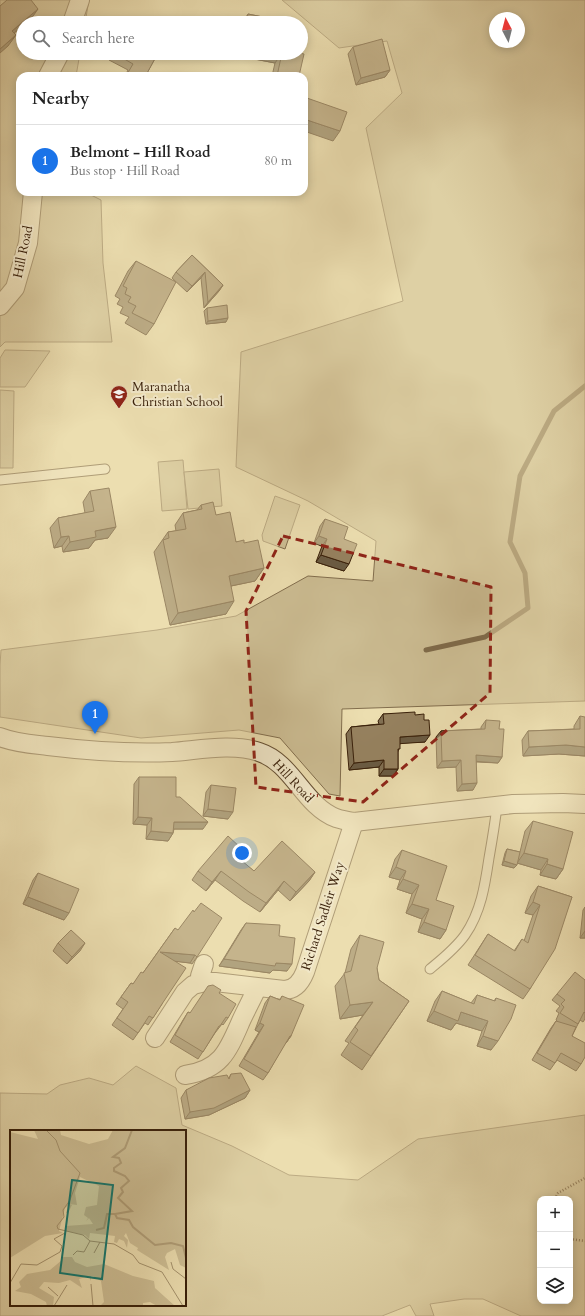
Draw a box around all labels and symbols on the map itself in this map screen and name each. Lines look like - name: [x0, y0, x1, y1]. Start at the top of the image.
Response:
- north arrow: [489, 12, 525, 48]
- street label: Hill Road: [9, 224, 37, 280]
- place label: Maranatha Christian School: [132, 378, 224, 411]
- school or university icon: Maranatha Christian School: [109, 384, 129, 409]
- pin: 1: [82, 701, 108, 734]
- street label: Hill Road: [268, 755, 318, 807]
- your location: [232, 843, 252, 863]
- street label: Richard Sadleir Way: [297, 859, 349, 973]
- inset map: [10, 1130, 186, 1306]

